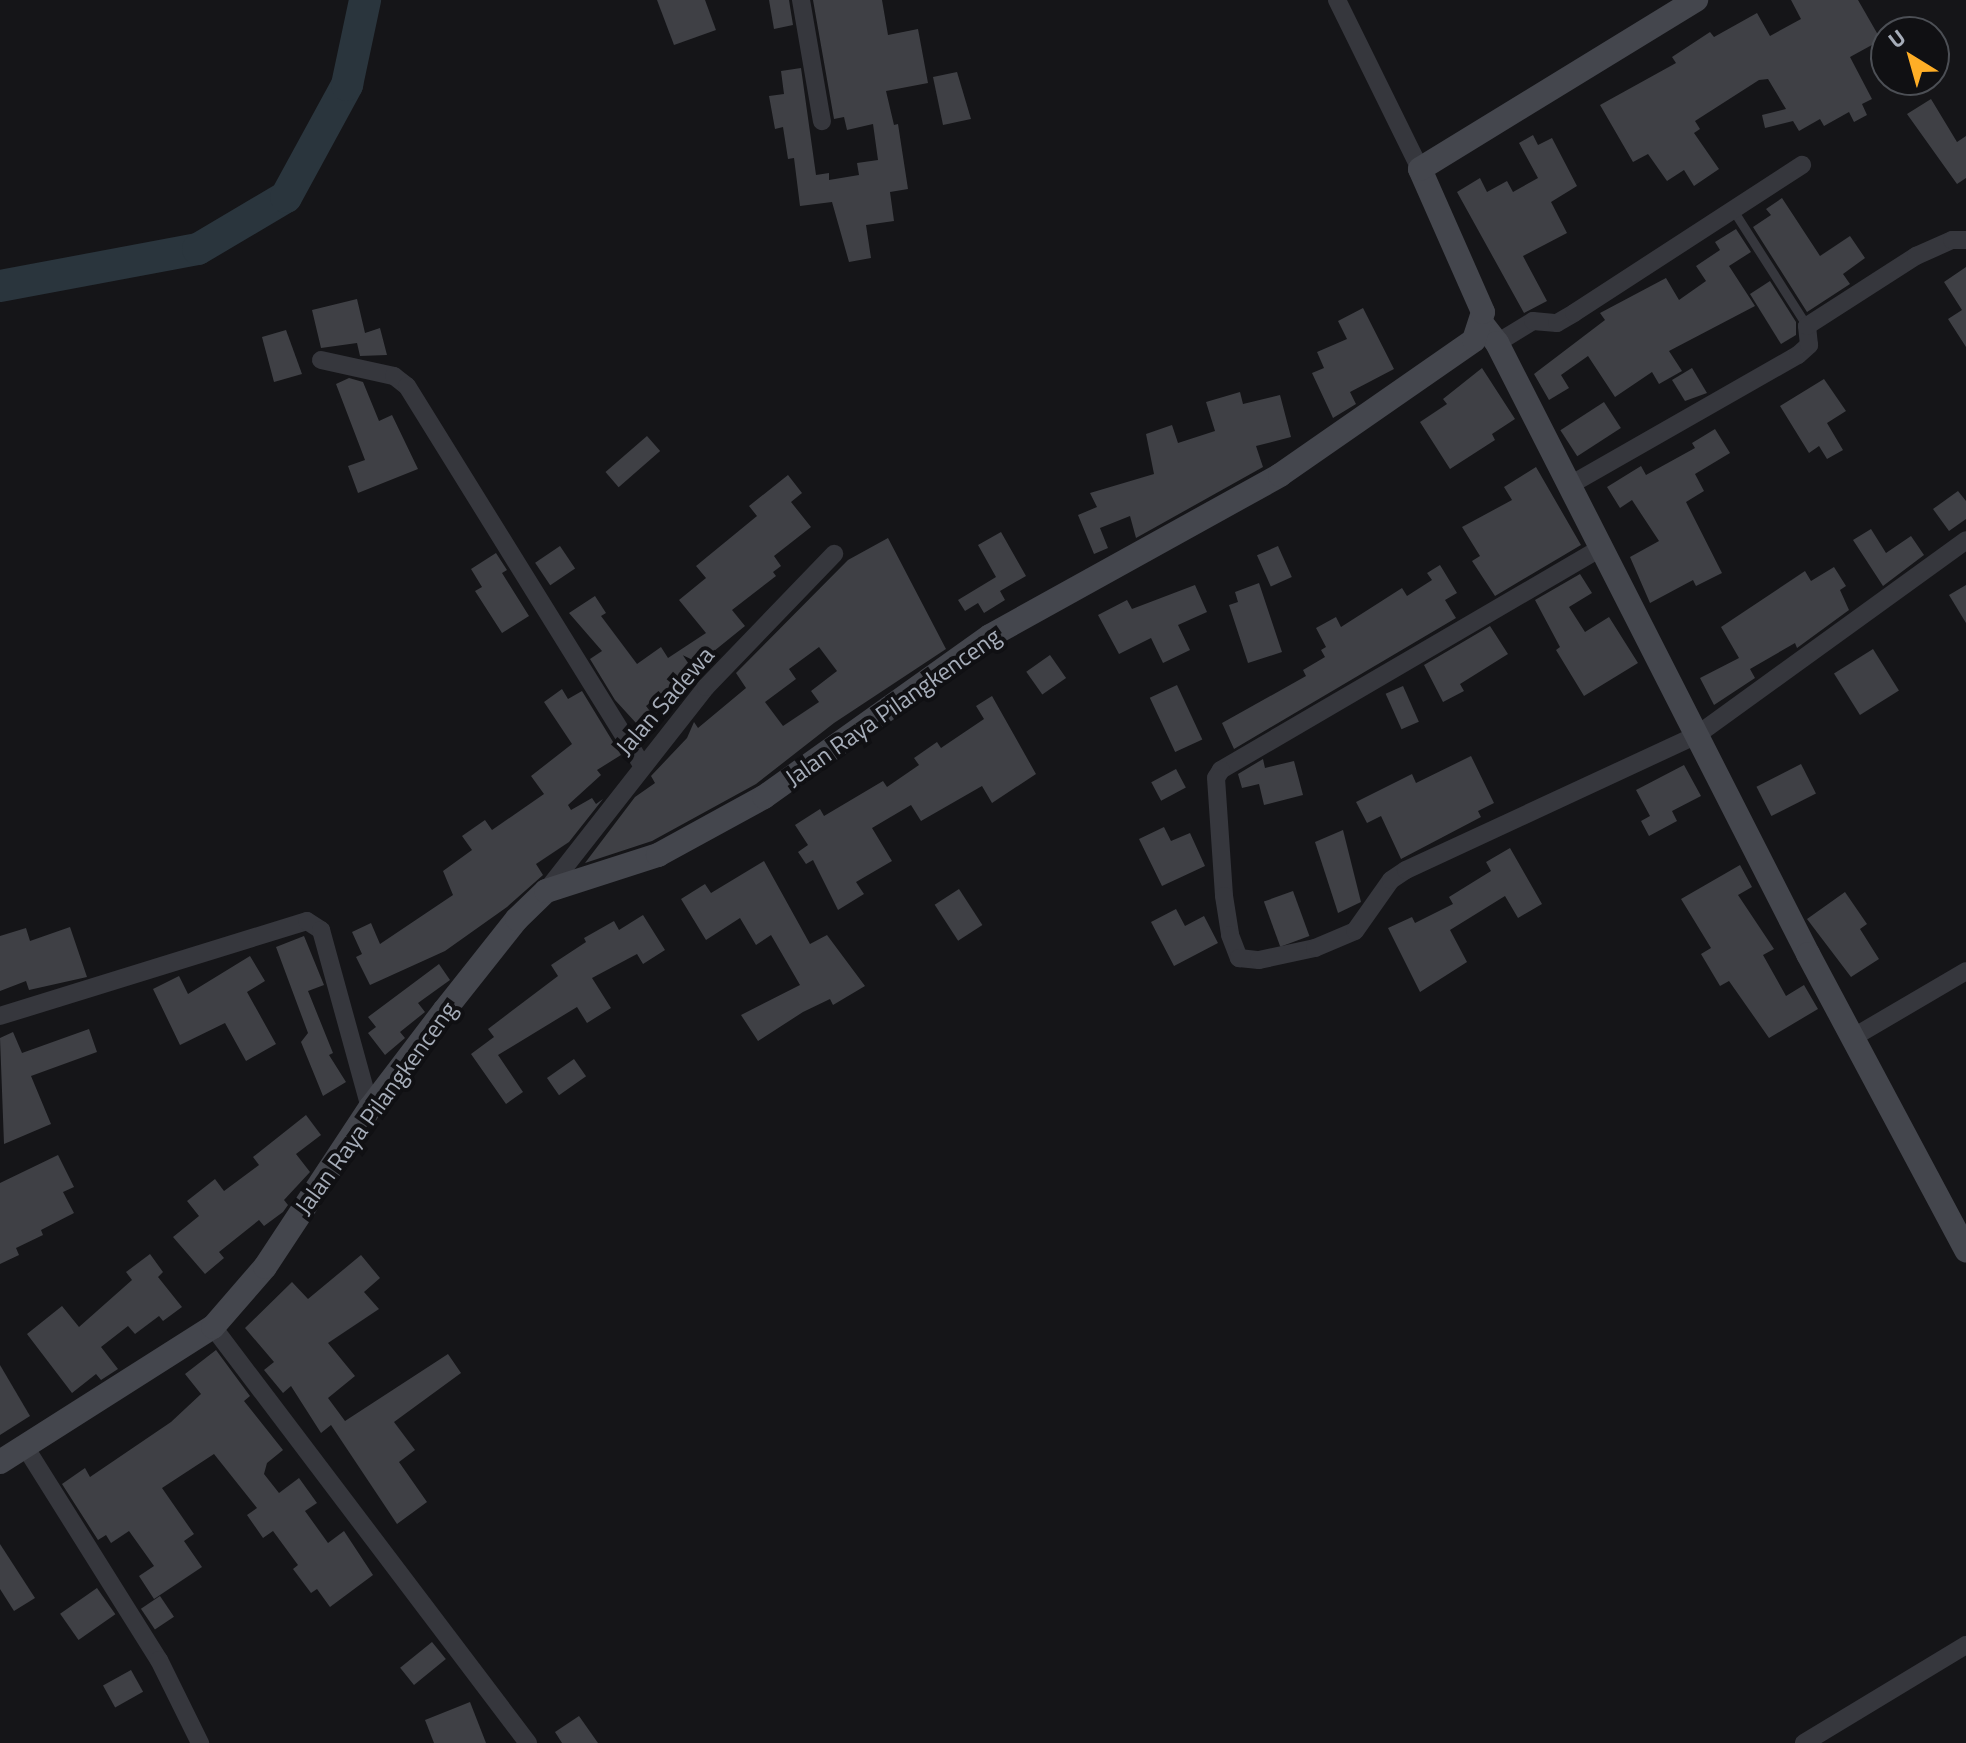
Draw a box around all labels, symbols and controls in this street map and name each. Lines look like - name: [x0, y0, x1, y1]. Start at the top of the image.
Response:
- north arrow: [1870, 16, 1950, 96]
- text: U: [1881, 21, 1913, 56]
- street label: Jalan Raya Pilangkenceng: [780, 622, 1006, 792]
- street label: Jalan Sadewa: [610, 641, 720, 761]
- street label: Jalan Raya Pilangkenceng: [289, 996, 463, 1220]

